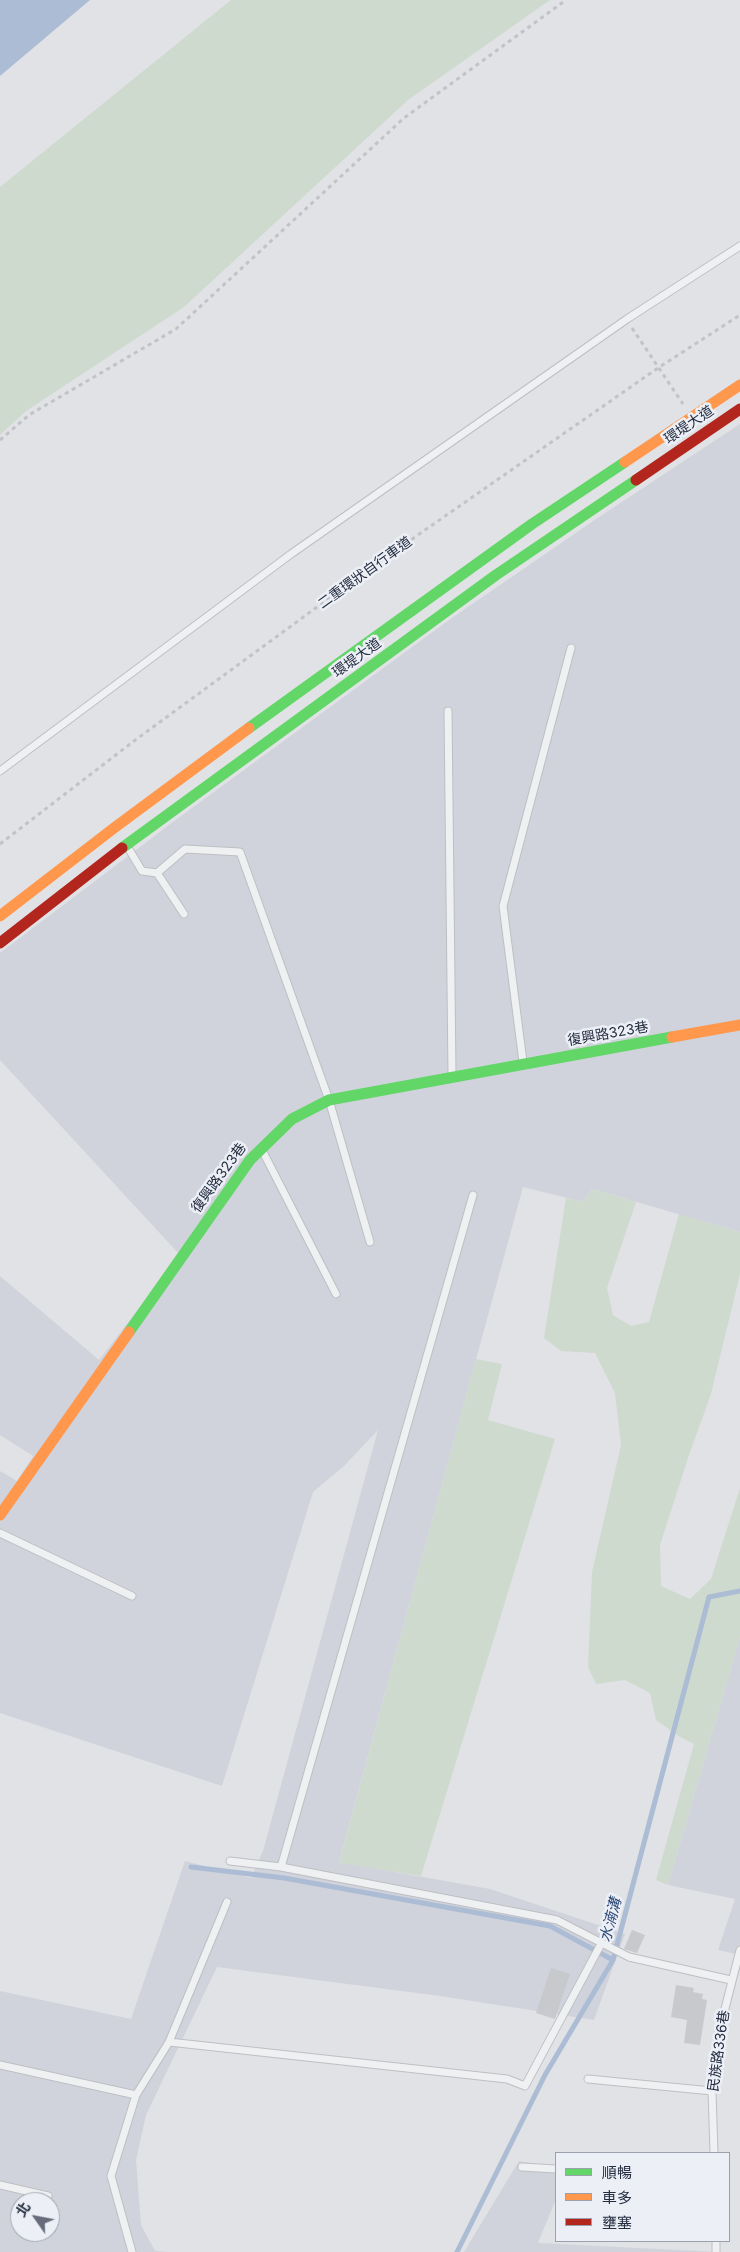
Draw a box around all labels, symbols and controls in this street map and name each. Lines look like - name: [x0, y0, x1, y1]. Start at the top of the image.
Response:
- street label: 環堤大道: [661, 402, 717, 448]
- street label: 二重環狀自行車道: [315, 533, 415, 613]
- street label: 環堤大道: [329, 635, 385, 681]
- street label: 復興路323巷: [566, 1019, 650, 1049]
- street label: 復興路323巷: [188, 1140, 250, 1216]
- water label: 水湳溝: [596, 1896, 626, 1944]
- street label: 民族路336巷: [705, 2009, 733, 2093]
- legend: [555, 2152, 730, 2242]
- text: 順暢: [602, 2163, 632, 2182]
- text: 車多: [602, 2188, 632, 2207]
- north arrow: [10, 2192, 60, 2242]
- text: 北: [12, 2199, 34, 2220]
- text: 壅塞: [602, 2213, 632, 2232]

